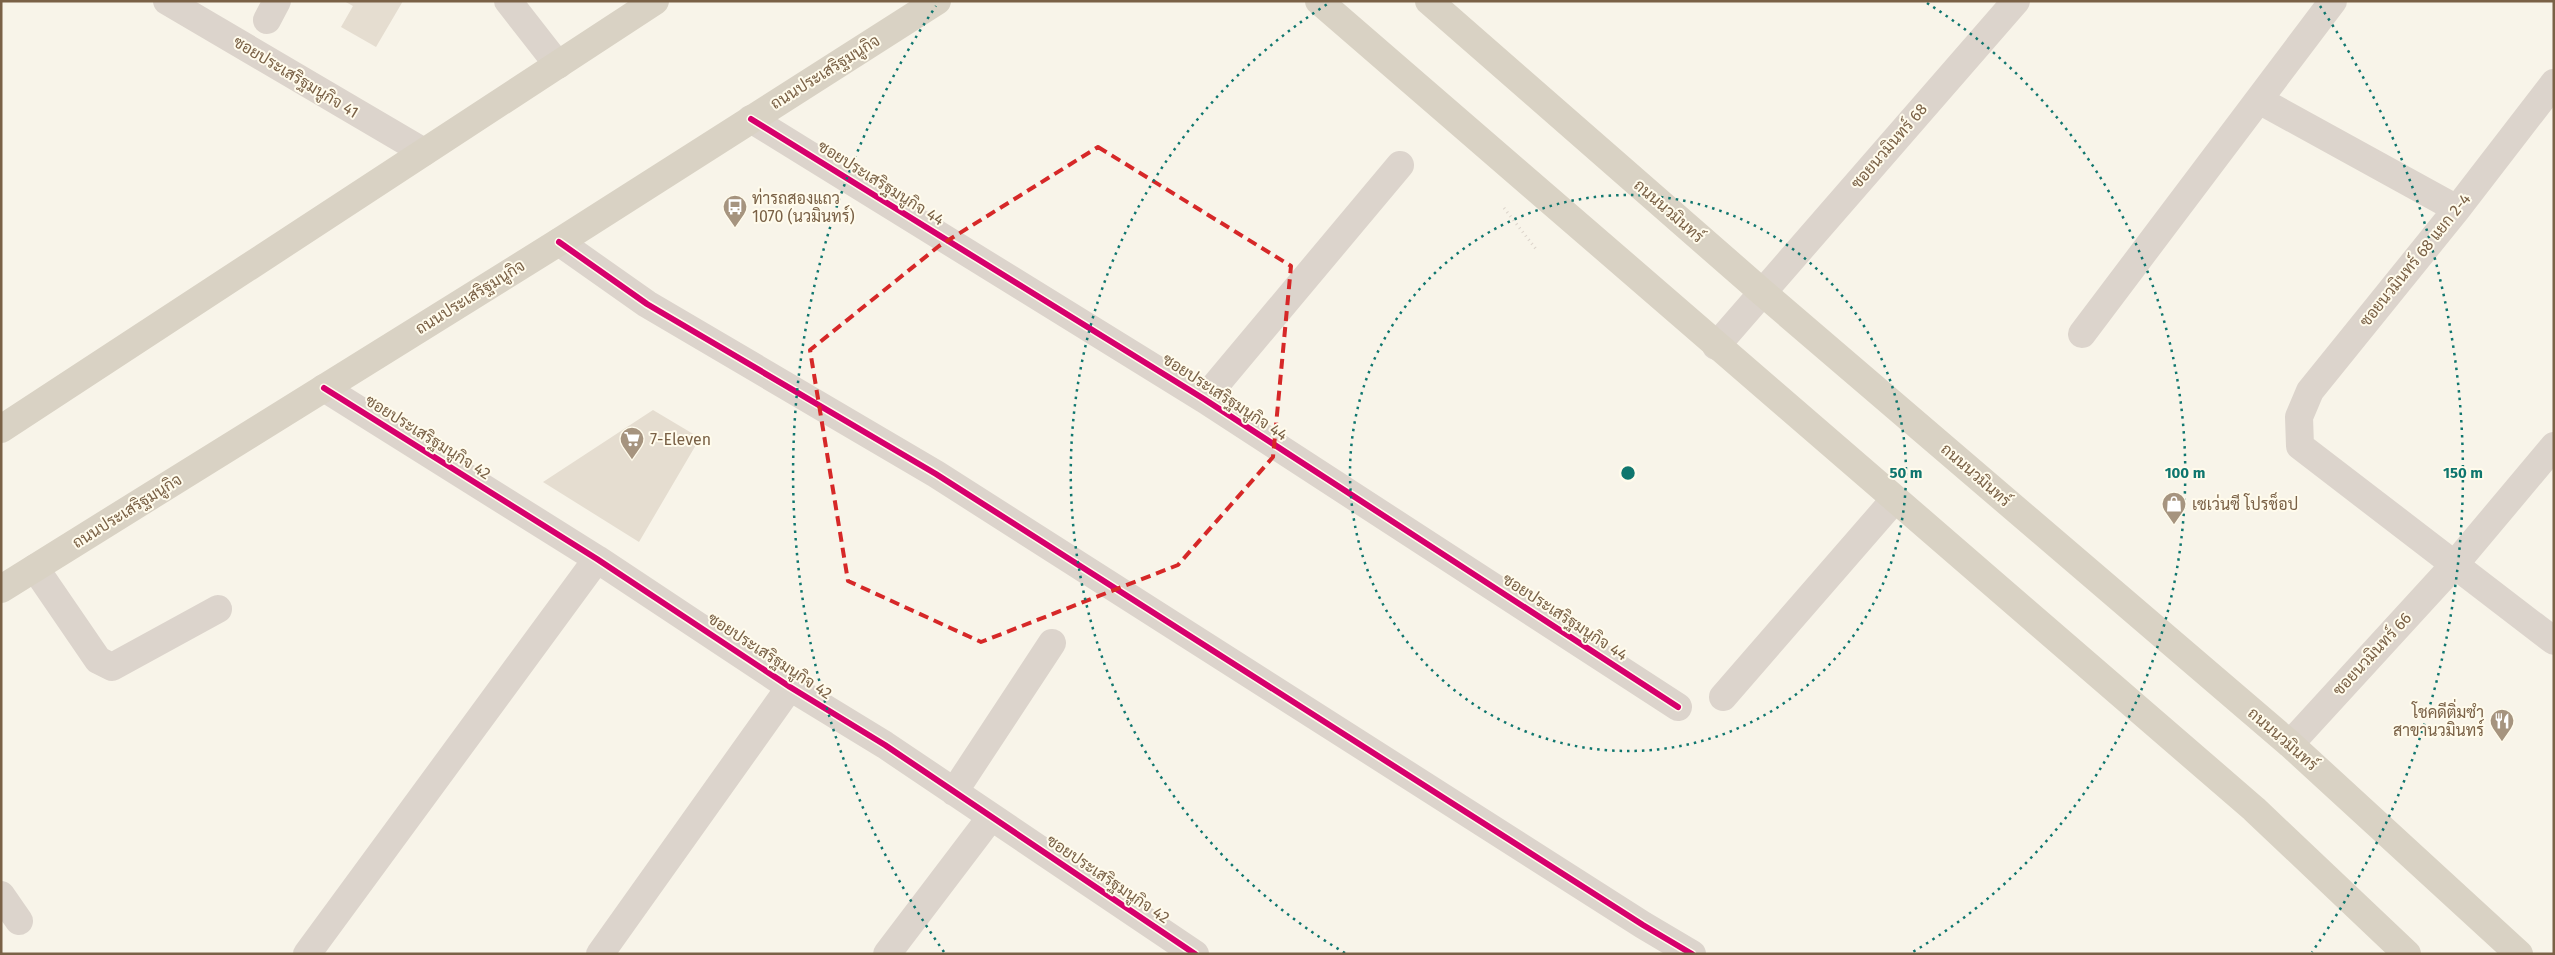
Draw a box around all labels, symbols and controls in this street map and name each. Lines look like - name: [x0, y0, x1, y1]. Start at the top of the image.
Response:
- street label: ถนนประเสริฐมนูกิจ: [767, 31, 884, 115]
- street label: ซอยประเสริฐมนูกิจ 41: [229, 32, 362, 124]
- street label: ซอยนวมินทร์ 68: [1845, 97, 1931, 192]
- street label: ซอยประเสริฐมนูกิจ 44: [813, 136, 948, 231]
- street label: ถนนนวมินทร์: [1630, 173, 1710, 247]
- street label: ซอยนวมินทร์ 68 แยก 2-4: [2353, 187, 2475, 330]
- place label: ท่ารถสองแถว 1070 (นวมินทร์): [752, 188, 855, 226]
- bus stop icon: ท่ารถสองแถว 1070 (นวมินทร์): [722, 194, 748, 228]
- street label: ถนนประเสริฐมนูกิจ: [412, 256, 529, 340]
- street label: ซอยประเสริฐมนูกิจ 44: [1158, 349, 1291, 446]
- street label: ซอยประเสริฐมนูกิจ 42: [361, 391, 494, 485]
- supermarket icon: 7-Eleven: [619, 426, 645, 460]
- place label: 7-Eleven: [650, 430, 711, 449]
- street label: ถนนนวมินทร์: [1937, 437, 2017, 511]
- centre of rings: [1619, 464, 1637, 482]
- text: 50 m: [1889, 464, 1923, 482]
- text: 100 m: [2165, 464, 2205, 482]
- text: 150 m: [2443, 464, 2483, 482]
- street label: ถนนประเสริฐมนูกิจ: [69, 470, 186, 554]
- shop icon: เซเว่นซี โปรช็อป: [2161, 491, 2187, 525]
- place label: เซเว่นซี โปรช็อป: [2192, 491, 2298, 514]
- street label: ซอยประเสริฐมนูกิจ 44: [1498, 569, 1631, 666]
- street label: ซอยนวมินทร์ 66: [2327, 607, 2415, 699]
- street label: ซอยประเสริฐมนูกิจ 42: [703, 609, 836, 705]
- place label: โชคดีติ่มซำ สาขานวมินทร์: [2393, 698, 2484, 740]
- street label: ถนนนวมินทร์: [2244, 701, 2324, 775]
- restaurant icon: โชคดีติ่มซำ สาขานวมินทร์: [2489, 708, 2515, 742]
- street label: ซอยประเสริฐมนูกิจ 42: [1042, 831, 1173, 929]

